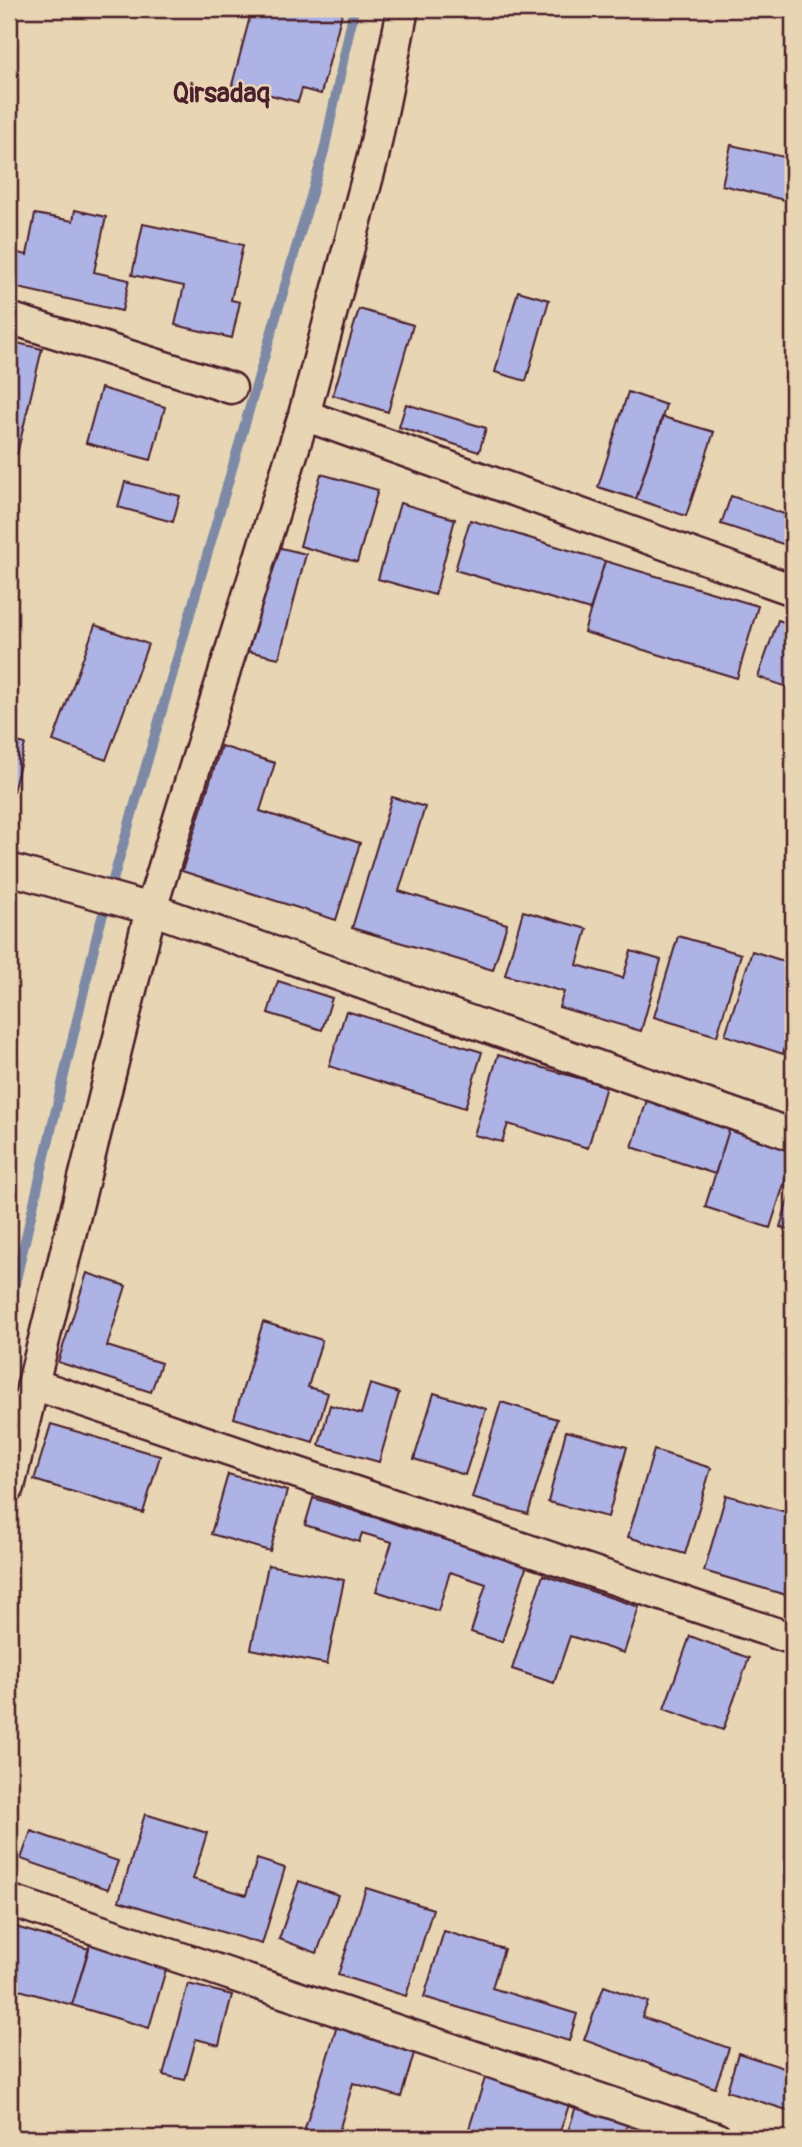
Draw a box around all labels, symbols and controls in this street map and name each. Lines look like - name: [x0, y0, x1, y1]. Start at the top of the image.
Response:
- district label: Qirsadaq: [172, 76, 271, 111]

